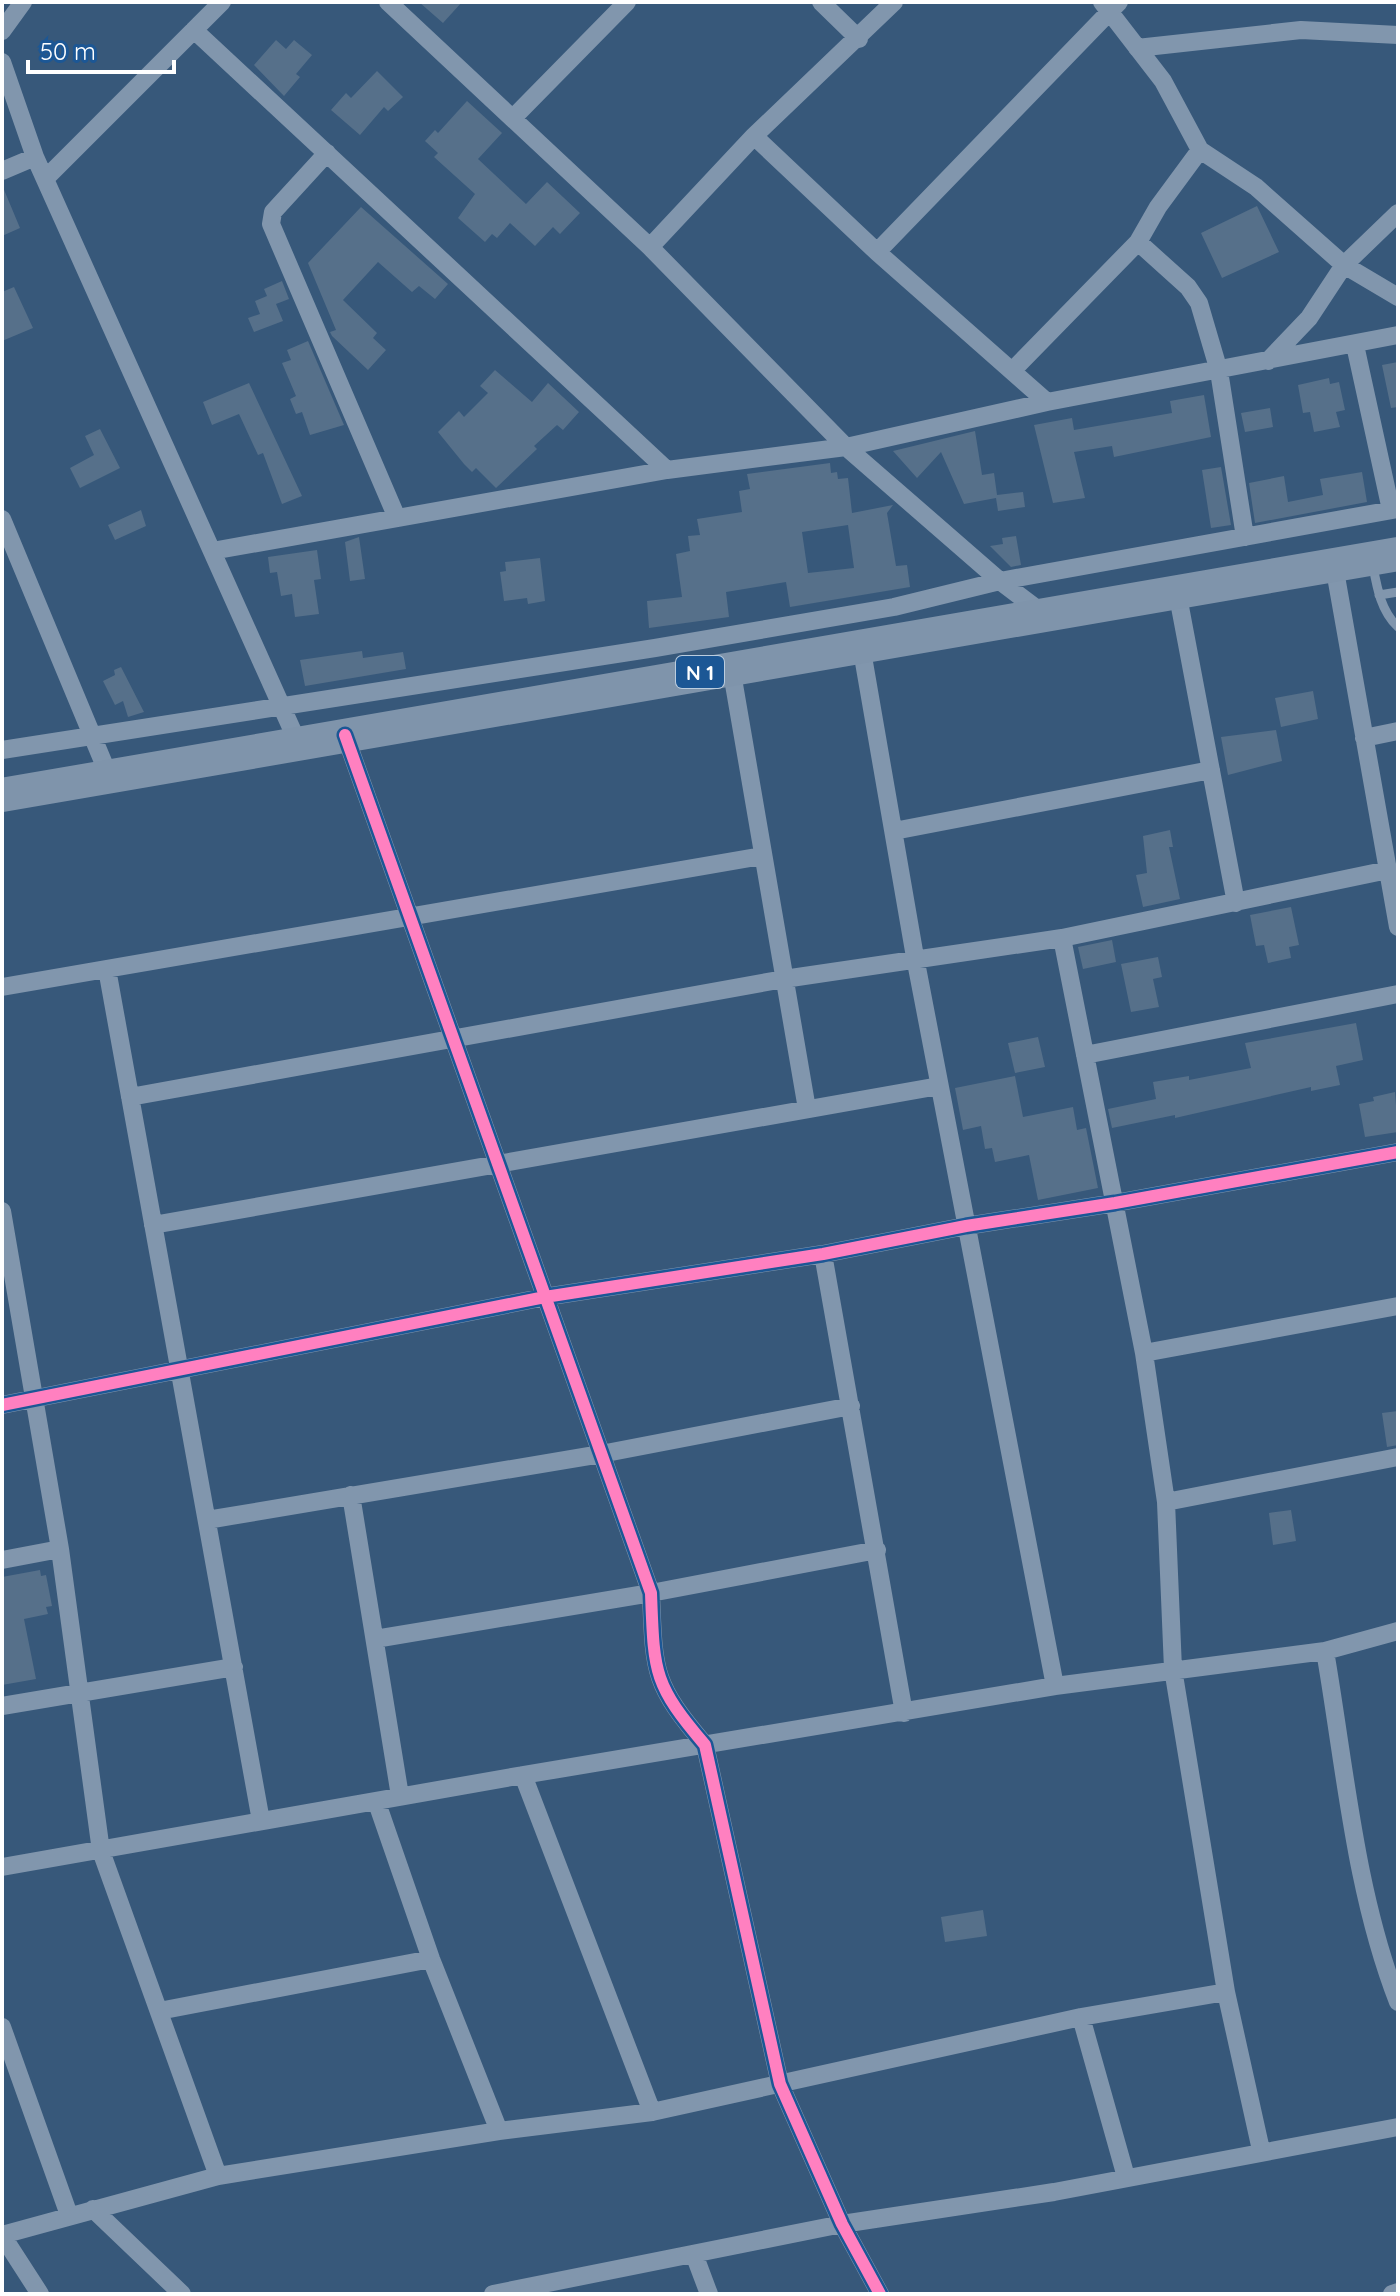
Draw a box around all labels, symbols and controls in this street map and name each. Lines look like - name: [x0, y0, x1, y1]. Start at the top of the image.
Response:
- scale bar: [28, 24, 174, 74]
- text: 50 m: [40, 36, 96, 66]
- road number: N 1: [676, 656, 724, 688]

